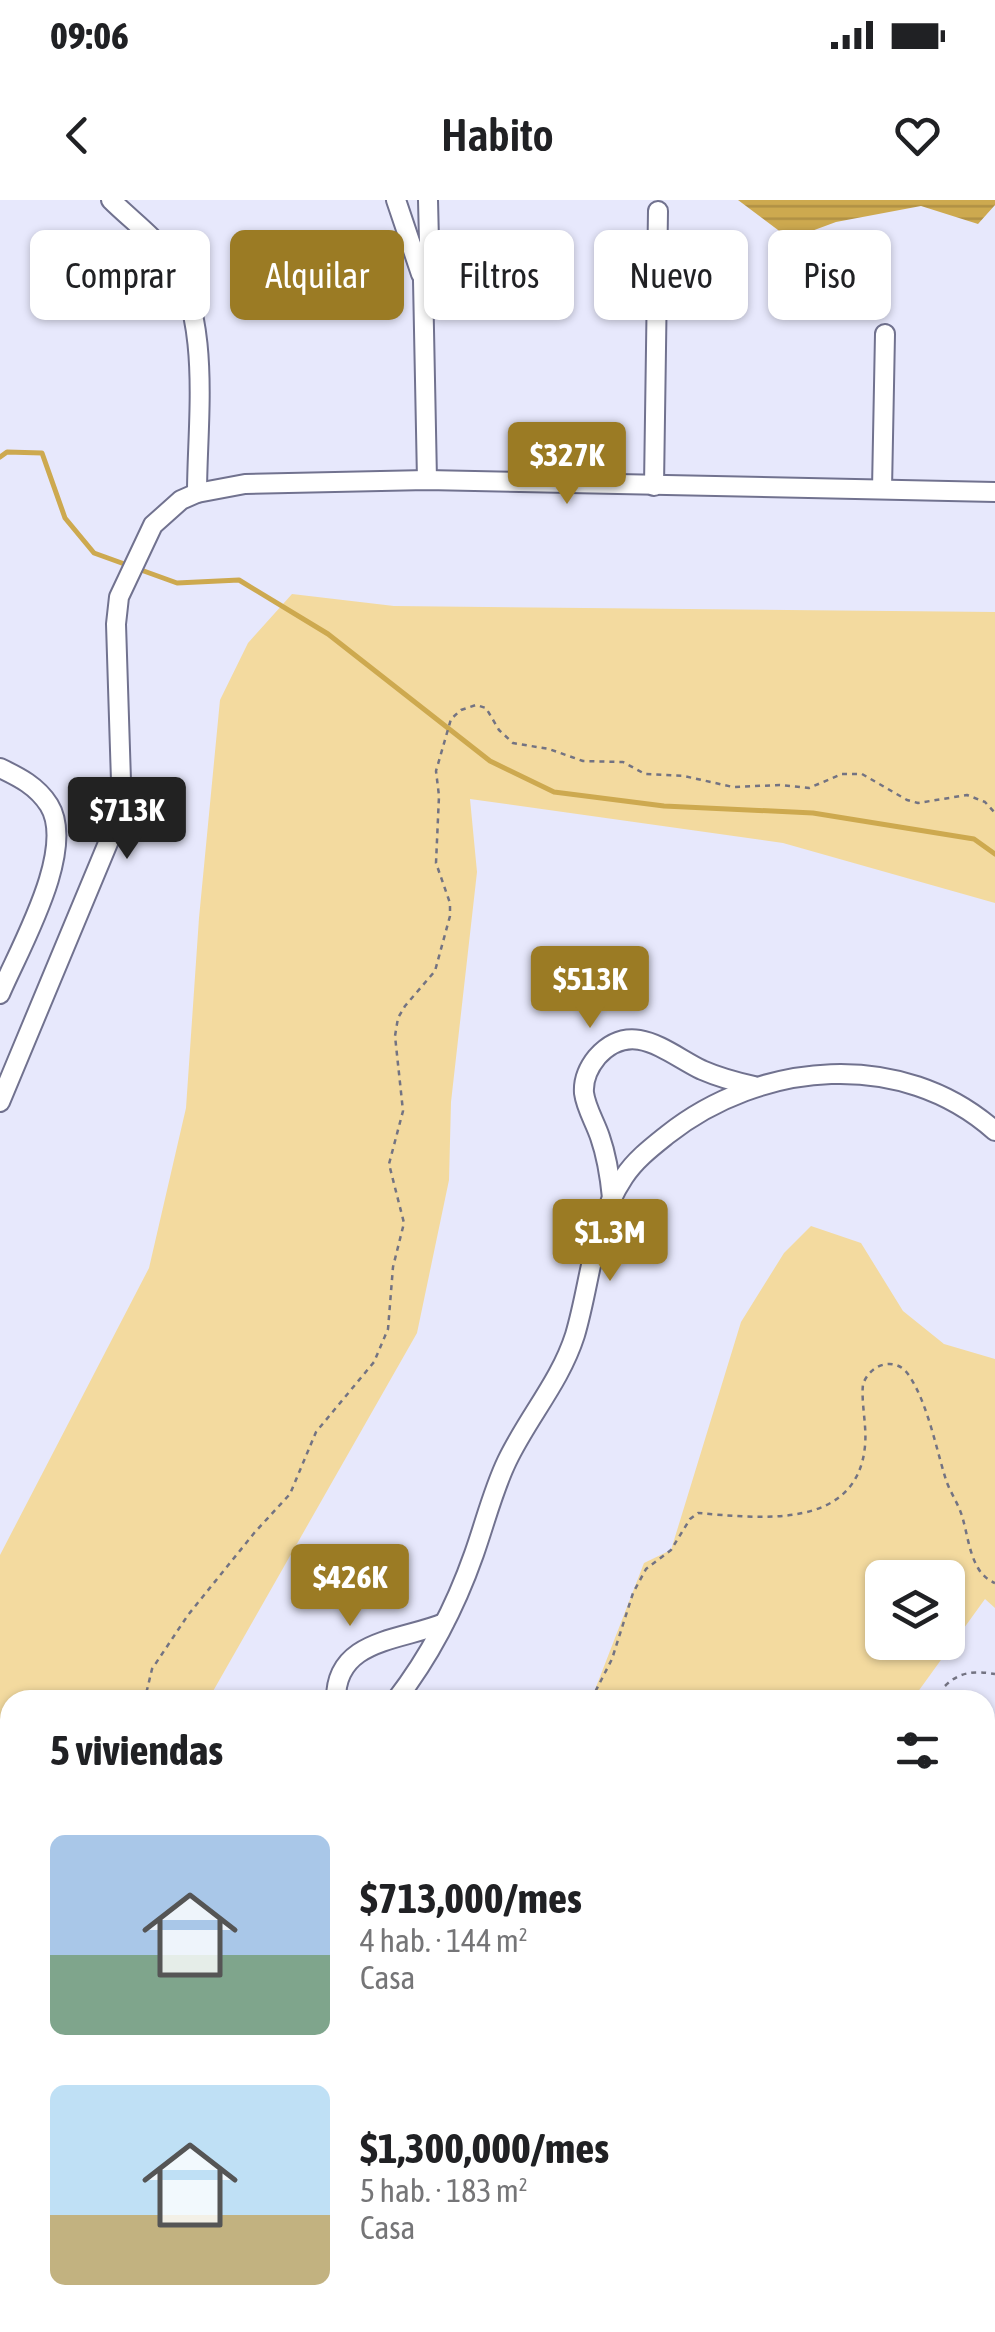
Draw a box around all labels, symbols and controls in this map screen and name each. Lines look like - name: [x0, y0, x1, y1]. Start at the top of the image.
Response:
- text: 09:06: [50, 14, 129, 57]
- icon: back: [50, 108, 105, 163]
- icon: heart: [890, 108, 945, 163]
- text: Habito: [441, 109, 554, 161]
- chip: Comprar: [30, 230, 210, 320]
- chip: Alquilar: [230, 230, 404, 320]
- chip: Filtros: [424, 230, 574, 320]
- chip: Nuevo: [594, 230, 748, 320]
- chip: Piso: [768, 230, 891, 320]
- pin: $327K: [497, 422, 637, 507]
- text: $327K: [530, 436, 604, 473]
- pin: $713K: [57, 777, 197, 862]
- text: $713K: [90, 791, 164, 828]
- pin: $513K: [520, 946, 660, 1031]
- text: $513K: [553, 960, 627, 997]
- pin: $1.3M: [540, 1199, 680, 1284]
- text: $1.3M: [575, 1213, 645, 1250]
- pin: $426K: [280, 1544, 420, 1629]
- text: $426K: [313, 1558, 387, 1595]
- map controls: [865, 1560, 965, 1660]
- button: layers: [865, 1560, 965, 1660]
- icon: filters: [890, 1723, 945, 1778]
- text: 5 viviendas: [50, 1726, 223, 1774]
- text: $713,000/mes: [360, 1874, 582, 1922]
- icon: home: [130, 1875, 250, 1995]
- text: 4 hab. · 144 m²: [360, 1922, 528, 1959]
- text: Casa: [360, 1959, 415, 1996]
- text: $1,300,000/mes: [360, 2124, 609, 2172]
- icon: home: [130, 2125, 250, 2245]
- text: 5 hab. · 183 m²: [360, 2172, 528, 2209]
- text: Casa: [360, 2209, 415, 2246]

